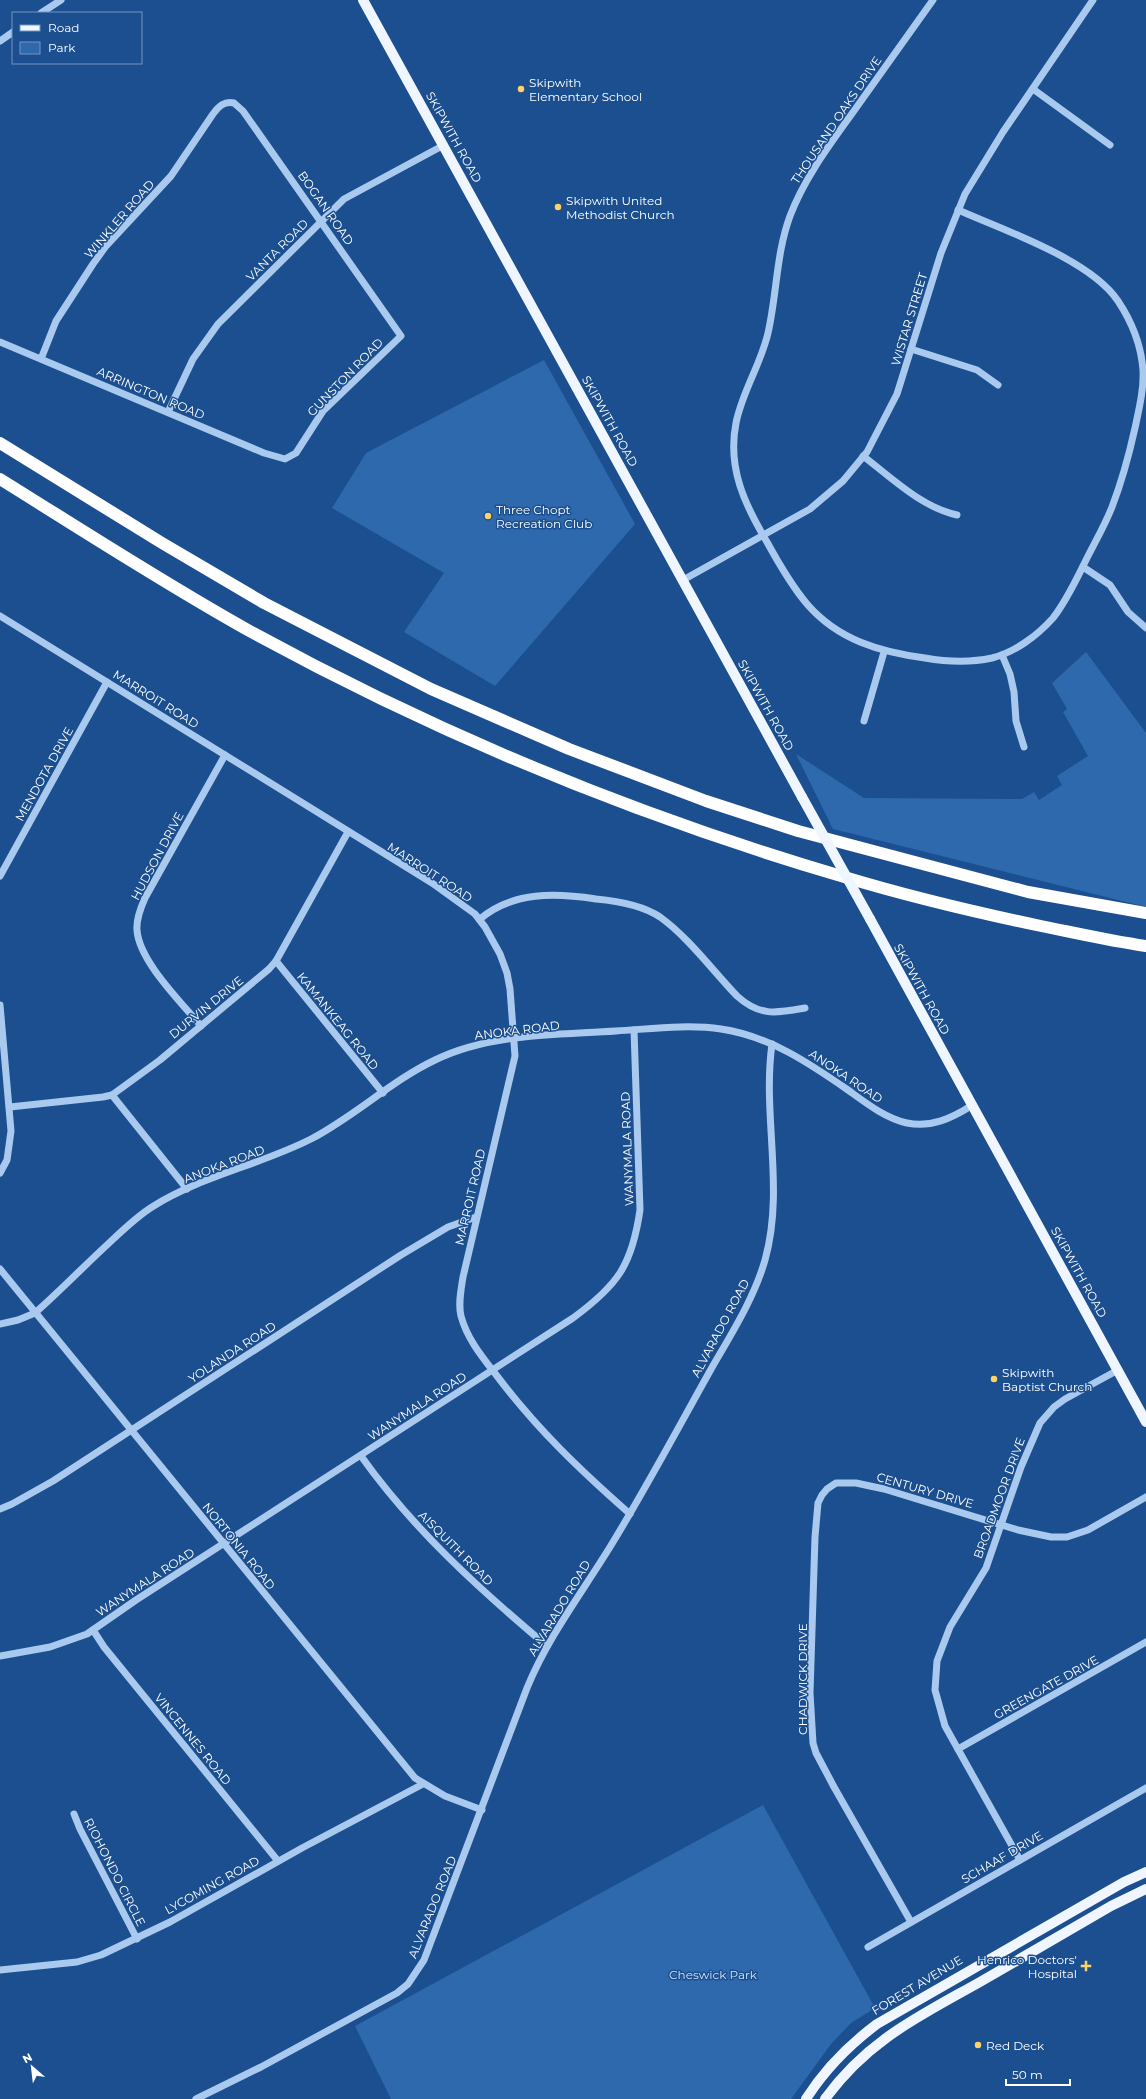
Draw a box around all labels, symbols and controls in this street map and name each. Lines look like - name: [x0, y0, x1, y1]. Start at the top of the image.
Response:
- legend: [12, 12, 142, 64]
- text: Road: [48, 20, 79, 35]
- text: Park: [48, 40, 76, 55]
- street label: THOUSAND OAKS DRIVE: [788, 53, 884, 187]
- place label: Skipwith Elementary School: [529, 75, 642, 104]
- marker: Skipwith Elementary School: [516, 84, 526, 94]
- street label: SKIPWITH ROAD: [423, 89, 485, 185]
- street label: BOGAN ROAD: [295, 168, 357, 248]
- street label: WINKLER ROAD: [81, 177, 157, 261]
- place label: Skipwith United Methodist Church: [566, 193, 675, 222]
- marker: Skipwith United Methodist Church: [553, 202, 563, 212]
- street label: VANTA ROAD: [243, 216, 311, 284]
- street label: WISTAR STREET: [888, 270, 930, 367]
- street label: GUNSTON ROAD: [304, 335, 386, 419]
- street label: ARRINGTON ROAD: [95, 364, 207, 422]
- street label: SKIPWITH ROAD: [579, 373, 641, 469]
- place label: Three Chopt Recreation Club: [496, 502, 592, 531]
- marker: Three Chopt Recreation Club: [483, 511, 493, 521]
- street label: SKIPWITH ROAD: [735, 657, 797, 753]
- street label: MARROIT ROAD: [110, 667, 202, 731]
- street label: MENDOTA DRIVE: [12, 724, 76, 824]
- street label: HUDSON DRIVE: [127, 809, 187, 903]
- street label: MARROIT ROAD: [385, 839, 475, 905]
- street label: SKIPWITH ROAD: [891, 941, 953, 1037]
- street label: KAMANKEAG ROAD: [294, 969, 382, 1073]
- street label: DURVIN DRIVE: [166, 973, 246, 1041]
- street label: ANOKA ROAD: [474, 1017, 560, 1043]
- street label: ANOKA ROAD: [806, 1046, 886, 1106]
- street label: WANYMALA ROAD: [618, 1091, 636, 1207]
- street label: ANOKA ROAD: [181, 1142, 267, 1186]
- street label: MARROIT ROAD: [452, 1147, 488, 1247]
- street label: SKIPWITH ROAD: [1048, 1224, 1110, 1320]
- street label: ALVARADO ROAD: [688, 1276, 752, 1380]
- street label: YOLANDA ROAD: [185, 1318, 279, 1386]
- place label: Skipwith Baptist Church: [1002, 1365, 1092, 1394]
- street label: WANYMALA ROAD: [365, 1368, 469, 1443]
- marker: Skipwith Baptist Church: [989, 1374, 999, 1384]
- street label: BROADMOOR DRIVE: [970, 1435, 1028, 1561]
- street label: CENTURY DRIVE: [875, 1469, 975, 1511]
- street label: NORTONIA ROAD: [199, 1500, 279, 1593]
- street label: AISQUITH ROAD: [415, 1507, 497, 1589]
- street label: WANYMALA ROAD: [93, 1544, 197, 1619]
- street label: ALVARADO ROAD: [524, 1557, 594, 1659]
- street label: CHADWICK DRIVE: [795, 1623, 810, 1735]
- street label: GREENGATE DRIVE: [991, 1652, 1101, 1722]
- street label: VINCENNES ROAD: [152, 1690, 235, 1788]
- street label: RIOHONDO CIRCLE: [81, 1815, 149, 1929]
- street label: SCHAAF DRIVE: [958, 1828, 1046, 1886]
- street label: LYCOMING ROAD: [162, 1853, 262, 1917]
- street label: ALVARADO ROAD: [405, 1854, 459, 1960]
- street label: FOREST AVENUE: [869, 1952, 965, 2018]
- place label: Henrico Doctors' Hospital: [977, 1952, 1077, 1981]
- marker: Henrico Doctors' Hospital: [1080, 1960, 1092, 1972]
- park label: Cheswick Park: [669, 1967, 758, 1982]
- place label: Red Deck: [986, 2038, 1045, 2053]
- marker: Red Deck: [973, 2040, 983, 2050]
- north arrow: [12, 2047, 52, 2087]
- text: N: [20, 2050, 35, 2066]
- scale bar: [1006, 2061, 1070, 2087]
- text: 50 m: [1012, 2067, 1043, 2082]

